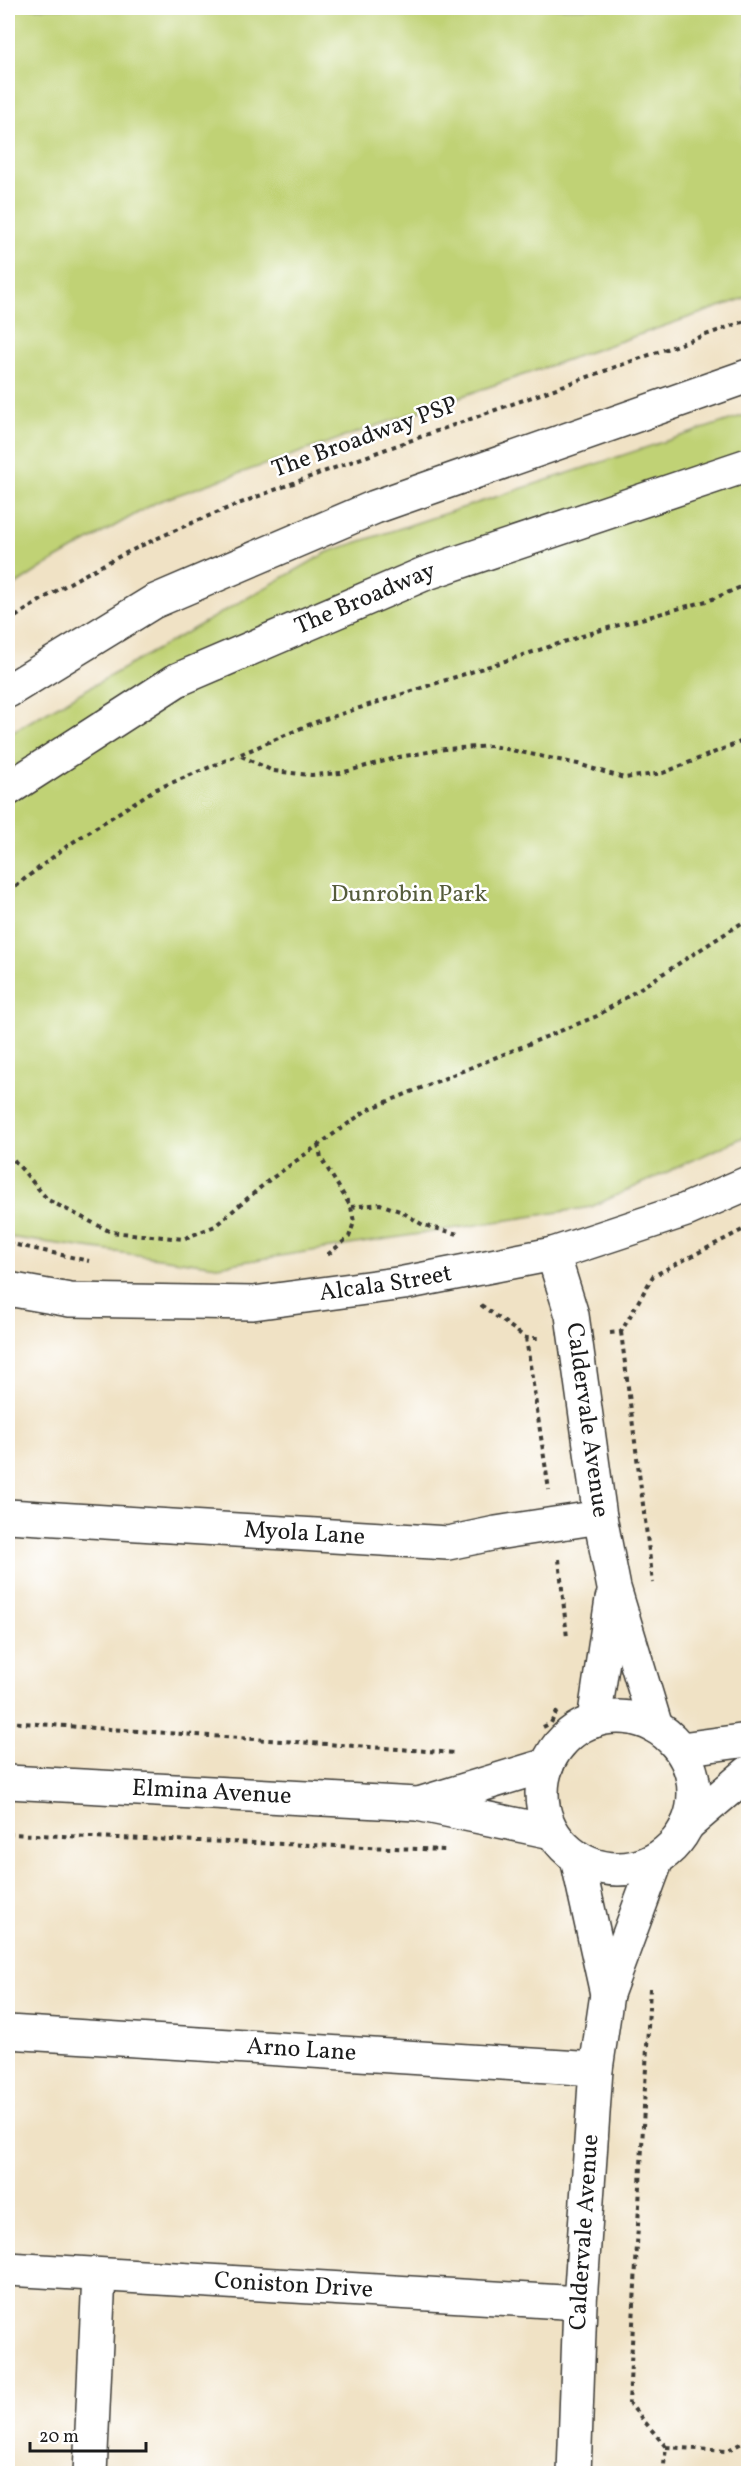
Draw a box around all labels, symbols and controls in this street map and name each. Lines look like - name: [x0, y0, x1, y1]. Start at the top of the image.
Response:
- street label: The Broadway PSP: [267, 389, 463, 487]
- street label: The Broadway: [290, 554, 440, 644]
- park label: Dunrobin Park: [331, 878, 487, 912]
- street label: Alcala Street: [317, 1257, 455, 1311]
- street label: Caldervale Avenue: [556, 1320, 617, 1520]
- street label: Myola Lane: [243, 1514, 366, 1555]
- street label: Elmina Avenue: [131, 1772, 292, 1814]
- street label: Arno Lane: [245, 2030, 357, 2071]
- street label: Caldervale Avenue: [562, 2133, 608, 2331]
- street label: Coniston Drive: [213, 2264, 374, 2308]
- scale bar: [30, 2415, 146, 2453]
- text: 20 m: [39, 2425, 79, 2450]

